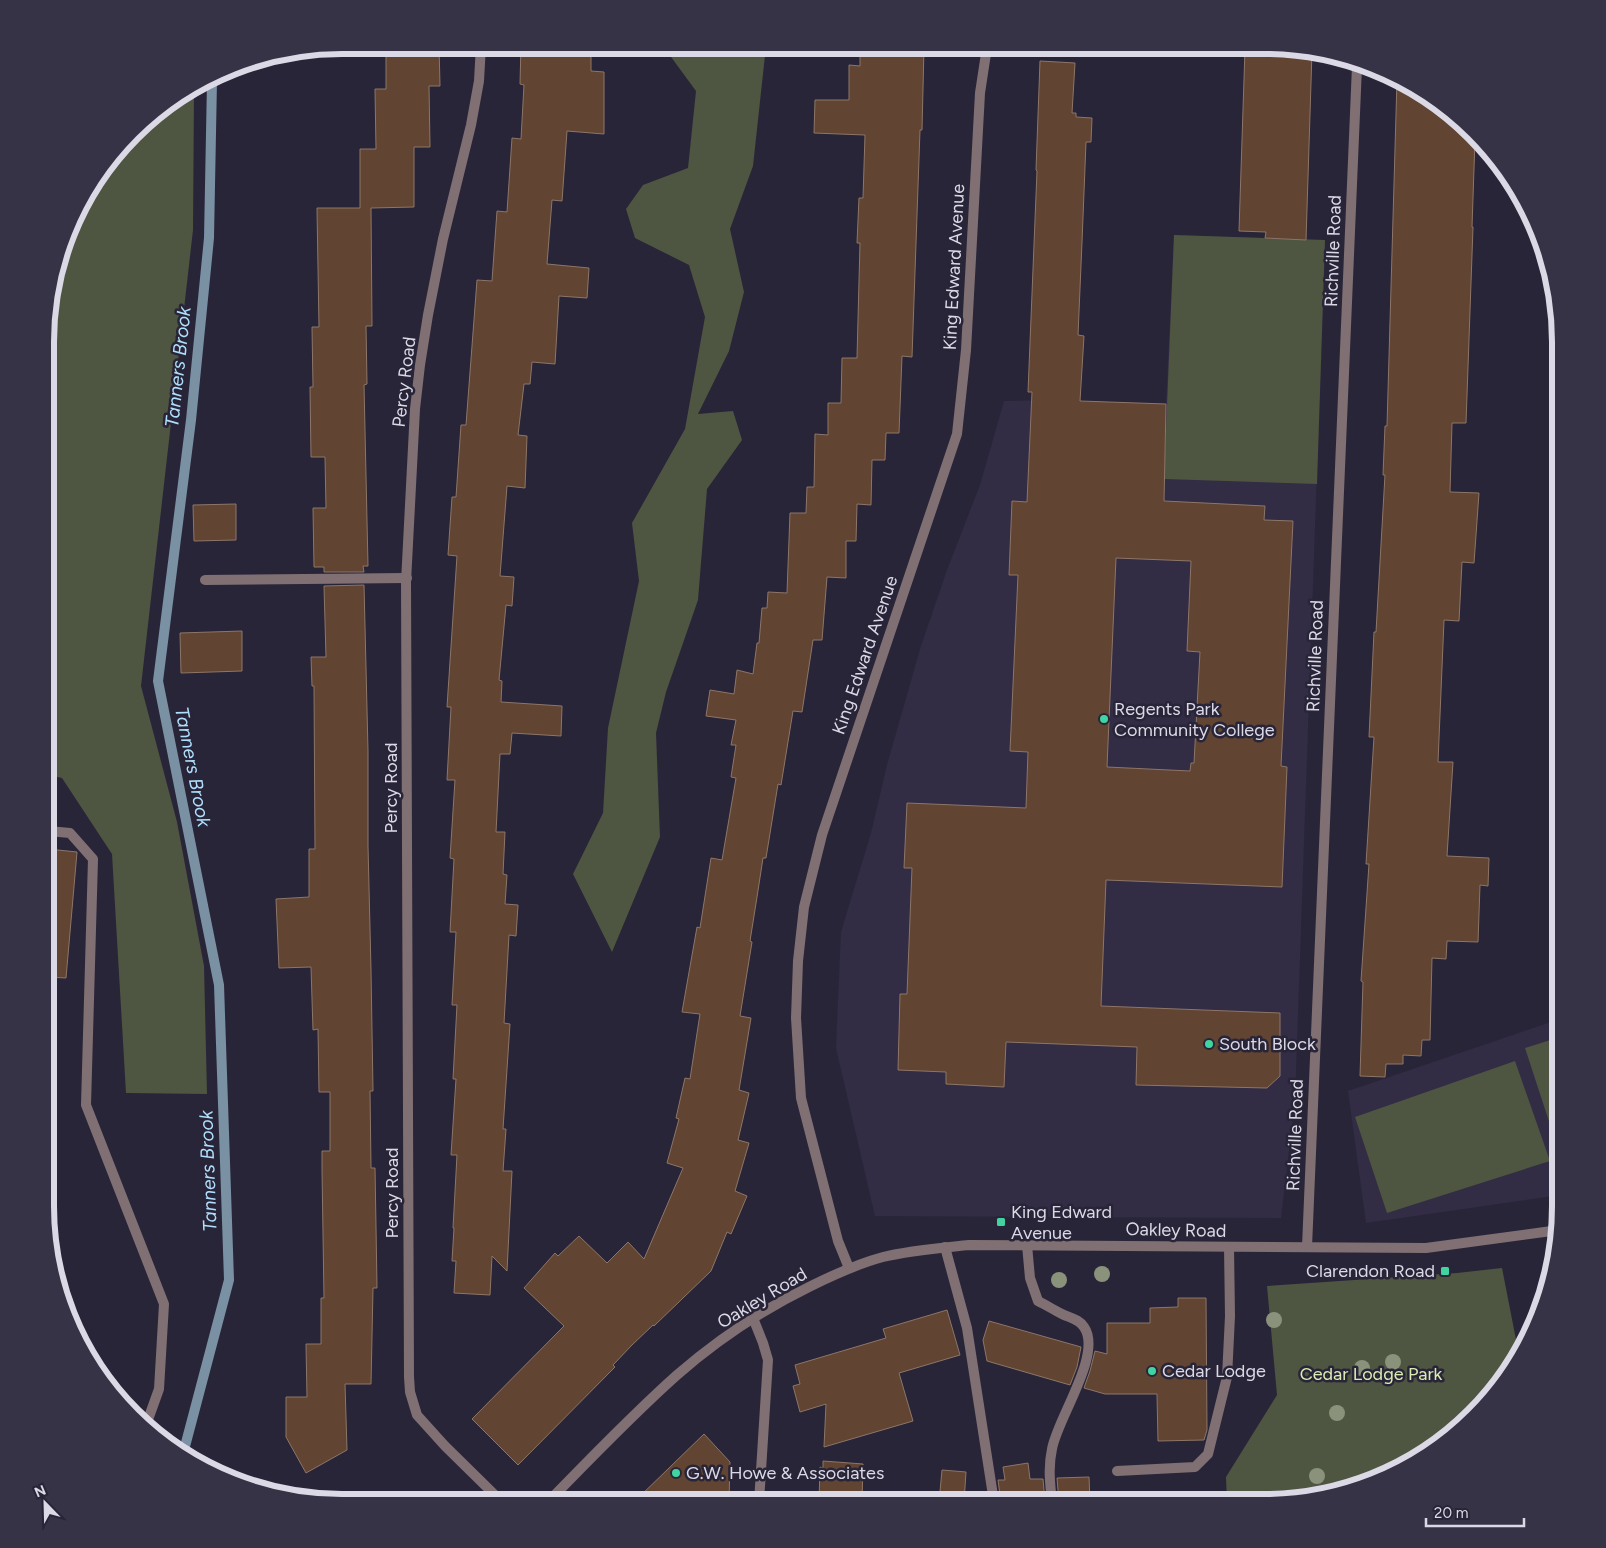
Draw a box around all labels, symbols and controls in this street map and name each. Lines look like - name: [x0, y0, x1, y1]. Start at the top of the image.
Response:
- street label: King Edward Avenue: [939, 183, 969, 351]
- street label: Richville Road: [1320, 195, 1346, 307]
- water label: Tanners Brook: [160, 305, 196, 429]
- street label: Percy Road: [388, 335, 420, 429]
- street label: King Edward Avenue: [828, 573, 903, 737]
- street label: Richville Road: [1302, 600, 1328, 712]
- place label: Regents Park Community College: [1114, 698, 1275, 741]
- water label: Tanners Brook: [170, 705, 216, 830]
- marker: Regents Park Community College: [1098, 713, 1110, 725]
- street label: Percy Road: [380, 742, 402, 834]
- place label: South Block: [1219, 1033, 1316, 1055]
- marker: South Block: [1203, 1038, 1215, 1050]
- street label: Richville Road: [1282, 1079, 1308, 1191]
- water label: Tanners Brook: [194, 1109, 222, 1232]
- street label: Percy Road: [381, 1147, 403, 1239]
- place label: King Edward Avenue: [1011, 1201, 1112, 1244]
- marker: King Edward Avenue: [995, 1216, 1007, 1228]
- street label: Oakley Road: [1125, 1218, 1227, 1242]
- place label: Clarendon Road: [1306, 1260, 1435, 1282]
- street label: Oakley Road: [713, 1263, 811, 1333]
- marker: Clarendon Road: [1439, 1265, 1451, 1277]
- place label: Cedar Lodge: [1162, 1360, 1266, 1382]
- park label: Cedar Lodge Park: [1300, 1363, 1443, 1385]
- marker: Cedar Lodge: [1146, 1365, 1158, 1377]
- place label: G.W. Howe & Associates: [686, 1462, 884, 1484]
- marker: G.W. Howe & Associates: [670, 1467, 682, 1479]
- north arrow: [20, 1478, 70, 1528]
- text: N: [32, 1482, 48, 1501]
- scale bar: [1426, 1496, 1524, 1528]
- text: 20 m: [1434, 1504, 1468, 1522]

